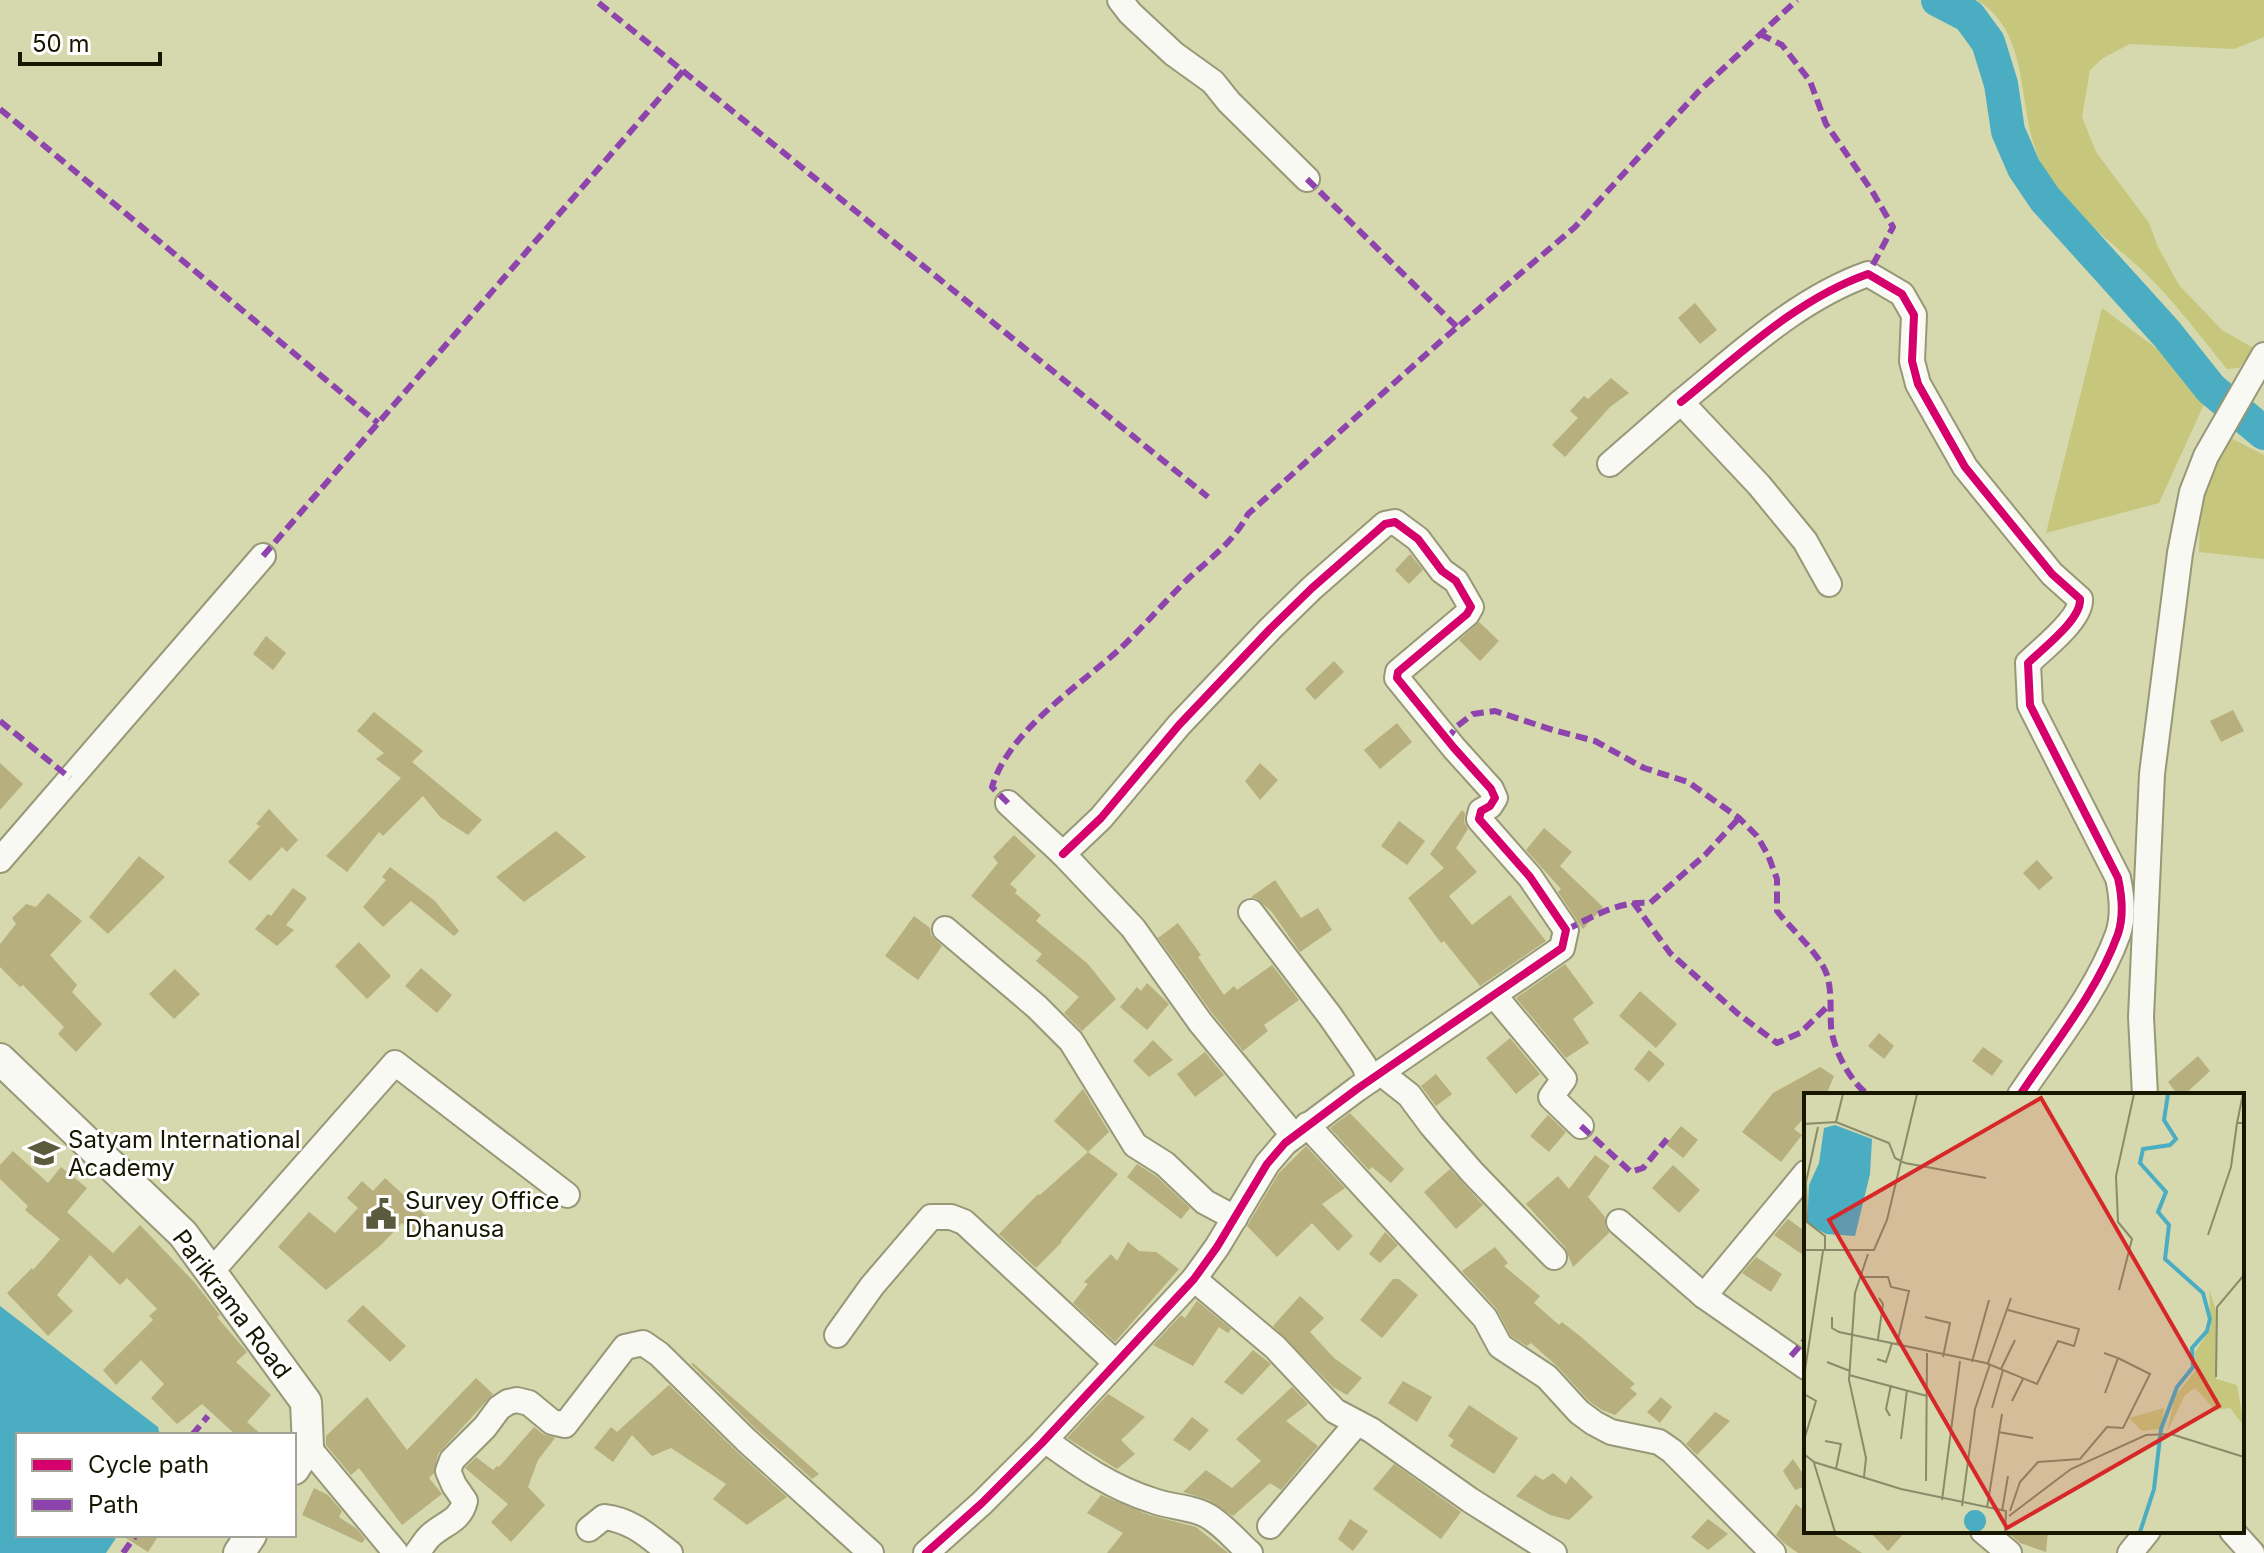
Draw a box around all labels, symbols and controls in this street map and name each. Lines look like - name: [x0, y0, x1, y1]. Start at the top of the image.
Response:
- scale bar: [20, 16, 160, 66]
- text: 50 m: [32, 29, 90, 58]
- inset map: [1804, 1093, 2244, 1533]
- place label: Satyam International Academy: [68, 1125, 301, 1182]
- school or university icon: Satyam International Academy: [27, 1136, 61, 1170]
- place label: Survey Office Dhanusa: [405, 1186, 559, 1243]
- public building icon: Survey Office Dhanusa: [364, 1197, 398, 1231]
- street label: Parikrama Road: [167, 1224, 297, 1384]
- legend: [16, 1433, 296, 1537]
- text: Cycle path: [88, 1450, 209, 1479]
- text: Path: [88, 1490, 139, 1519]

